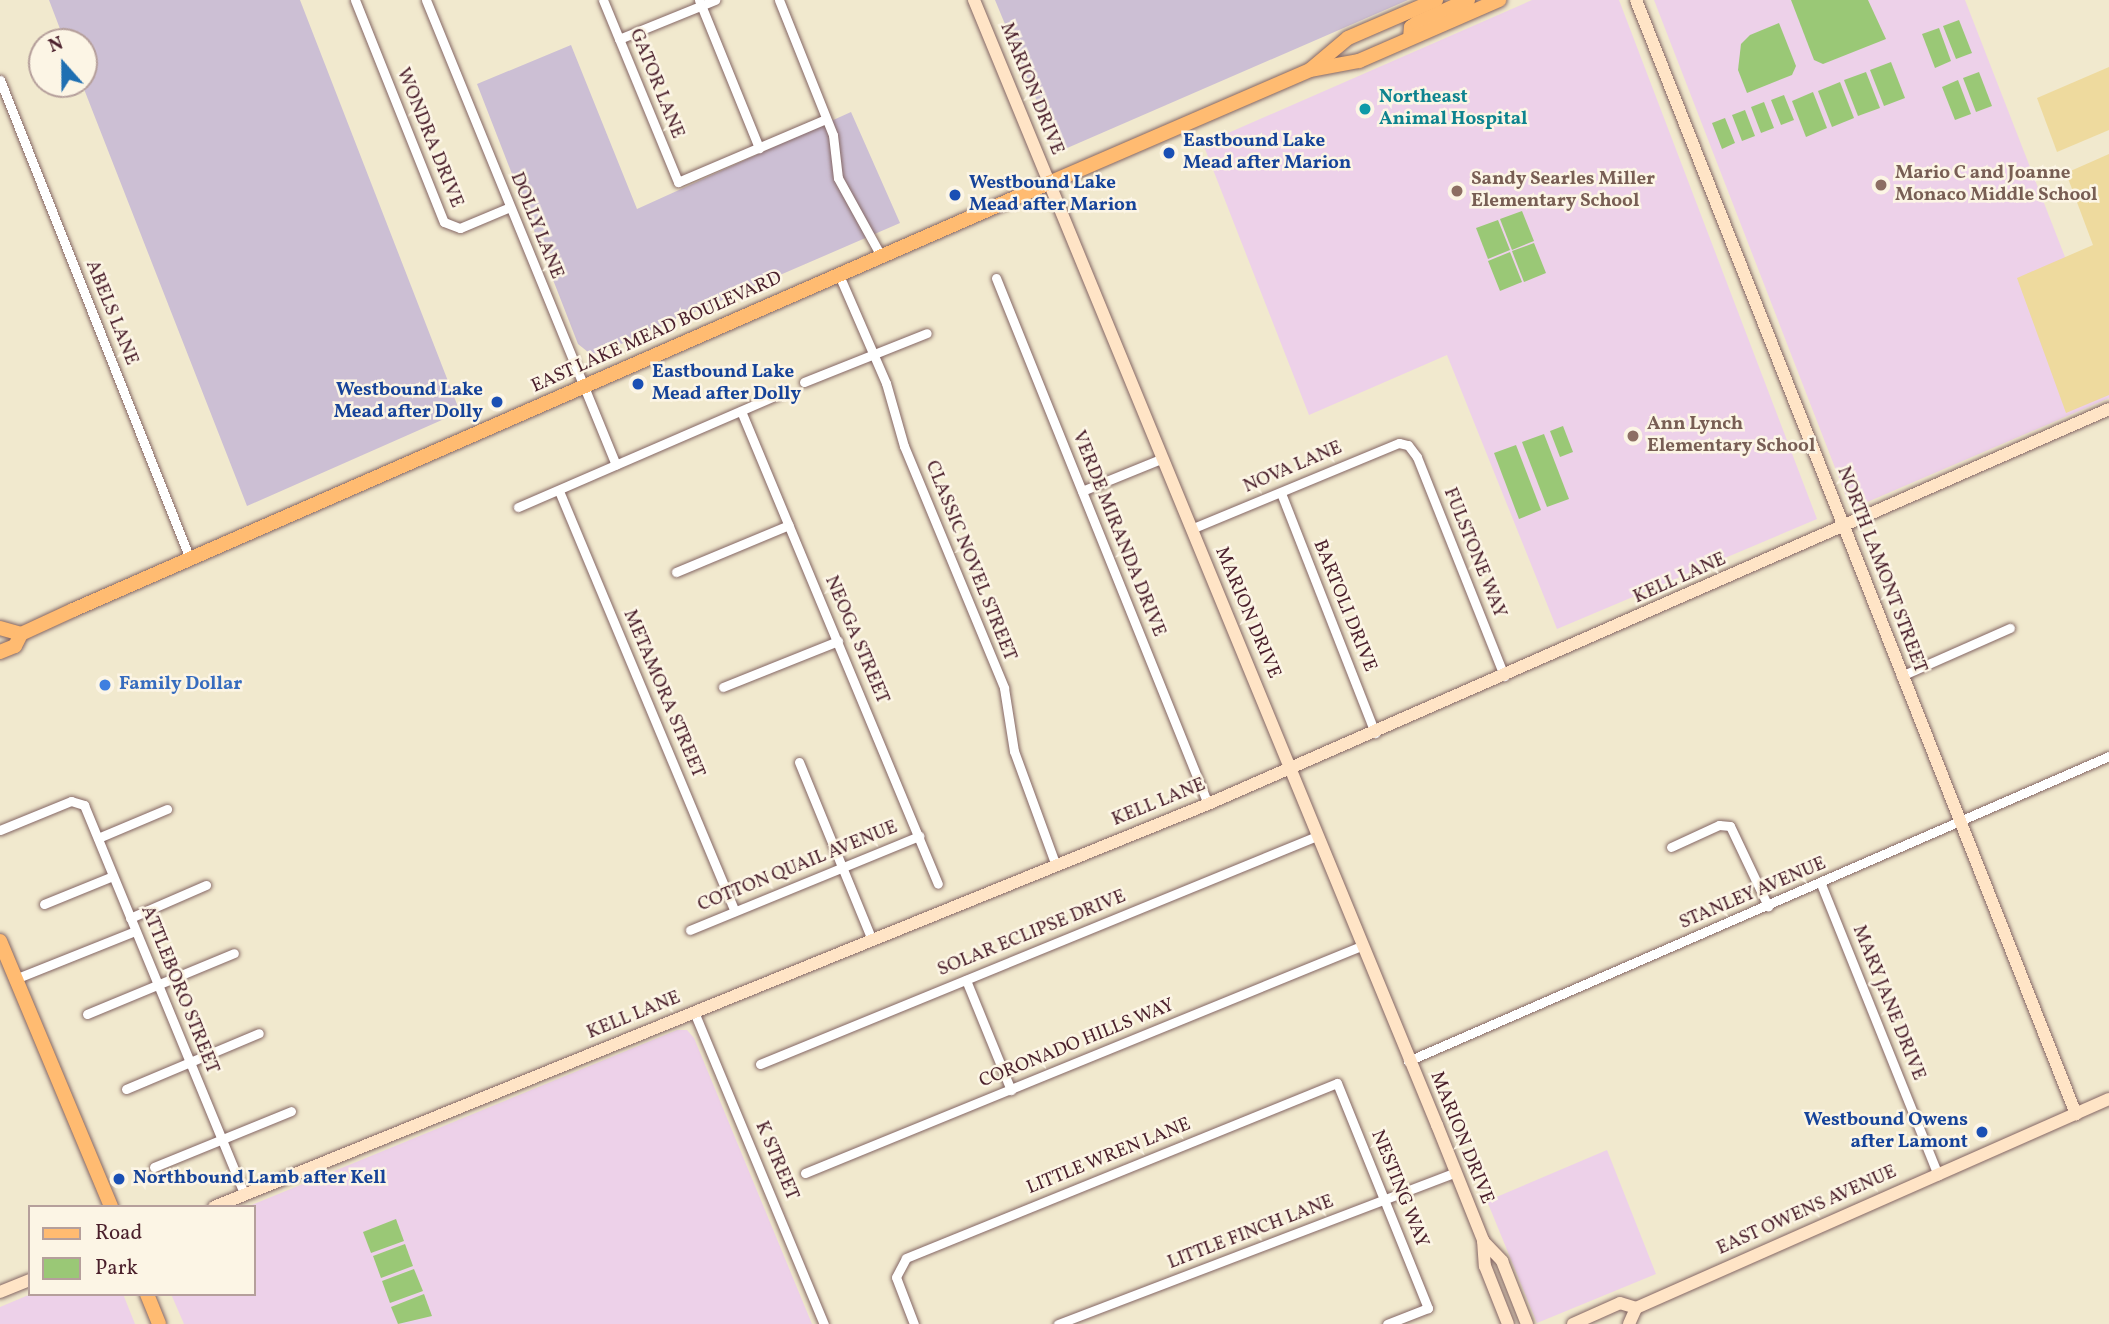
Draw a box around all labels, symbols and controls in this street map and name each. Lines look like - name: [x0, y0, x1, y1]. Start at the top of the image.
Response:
- street label: MARION DRIVE: [994, 20, 1068, 158]
- street label: GATOR LANE: [624, 26, 688, 142]
- north arrow: [28, 28, 98, 98]
- text: N: [45, 31, 67, 60]
- street label: WONDRA DRIVE: [391, 65, 467, 211]
- place label: Northeast Animal Hospital: [1379, 87, 1527, 131]
- marker: Northeast Animal Hospital: [1357, 101, 1373, 117]
- place label: Eastbound Lake Mead after Marion: [1183, 131, 1351, 175]
- marker: Eastbound Lake Mead after Marion: [1161, 145, 1177, 161]
- place label: Mario C and Joanne Monaco Middle School: [1895, 163, 2098, 207]
- street label: DOLLY LANE: [504, 169, 568, 283]
- place label: Sandy Searles Miller Elementary School: [1471, 169, 1655, 213]
- place label: Westbound Lake Mead after Marion: [969, 173, 1137, 217]
- marker: Mario C and Joanne Monaco Middle School: [1873, 177, 1889, 193]
- marker: Sandy Searles Miller Elementary School: [1449, 183, 1465, 199]
- marker: Westbound Lake Mead after Marion: [947, 187, 963, 203]
- street label: ABELS LANE: [80, 257, 142, 369]
- street label: EAST LAKE MEAD BOULEVARD: [528, 267, 786, 399]
- place label: Eastbound Lake Mead after Dolly: [652, 362, 801, 406]
- marker: Eastbound Lake Mead after Dolly: [630, 376, 646, 392]
- place label: Westbound Lake Mead after Dolly: [334, 380, 483, 424]
- marker: Westbound Lake Mead after Dolly: [489, 394, 505, 410]
- place label: Ann Lynch Elementary School: [1647, 414, 1816, 458]
- street label: VERDE MIRANDA DRIVE: [1066, 428, 1170, 640]
- marker: Ann Lynch Elementary School: [1625, 428, 1641, 444]
- street label: NOVA LANE: [1240, 437, 1346, 499]
- street label: CLASSIC NOVEL STREET: [919, 458, 1021, 664]
- street label: NORTH LAMONT STREET: [1831, 463, 1931, 677]
- street label: FULSTONE WAY: [1437, 484, 1511, 622]
- street label: BARTOLI DRIVE: [1307, 537, 1381, 675]
- street label: MARION DRIVE: [1209, 544, 1285, 682]
- street label: KELL LANE: [1630, 548, 1730, 610]
- street label: NEOGA STREET: [819, 573, 893, 707]
- street label: METAMORA STREET: [617, 606, 709, 782]
- place label: Family Dollar: [119, 674, 243, 696]
- marker: Family Dollar: [97, 677, 113, 693]
- street label: KELL LANE: [1109, 774, 1209, 832]
- street label: COTTON QUAIL AVENUE: [695, 816, 901, 918]
- street label: STANLEY AVENUE: [1676, 853, 1830, 935]
- street label: SOLAR ECLIPSE DRIVE: [934, 886, 1130, 982]
- street label: ATTLEBORO STREET: [135, 903, 223, 1077]
- street label: MARY JANE DRIVE: [1846, 922, 1930, 1084]
- street label: KELL LANE: [584, 987, 684, 1045]
- street label: CORONADO HILLS WAY: [976, 994, 1178, 1094]
- street label: MARION DRIVE: [1424, 1069, 1498, 1207]
- place label: Westbound Owens after Lamont: [1804, 1110, 1968, 1154]
- street label: LITTLE WREN LANE: [1023, 1114, 1195, 1200]
- street label: K STREET: [749, 1118, 803, 1204]
- marker: Westbound Owens after Lamont: [1974, 1124, 1990, 1140]
- street label: NESTING WAY: [1365, 1127, 1433, 1251]
- street label: EAST OWENS AVENUE: [1713, 1161, 1901, 1261]
- place label: Northbound Lamb after Kell: [133, 1168, 386, 1190]
- marker: Northbound Lamb after Kell: [111, 1171, 127, 1187]
- street label: LITTLE FINCH LANE: [1165, 1191, 1337, 1275]
- legend: [28, 1205, 256, 1296]
- text: Road: [95, 1219, 142, 1248]
- text: Park: [95, 1254, 138, 1283]

